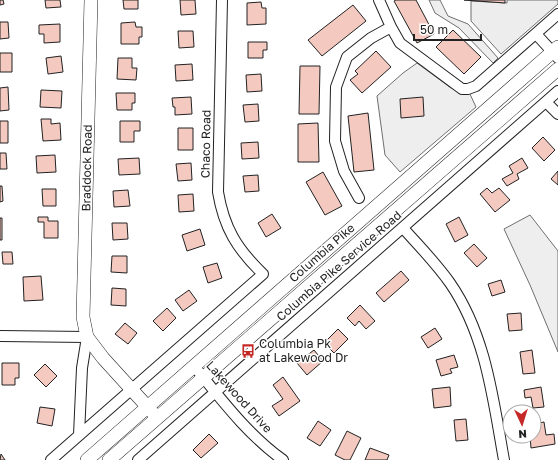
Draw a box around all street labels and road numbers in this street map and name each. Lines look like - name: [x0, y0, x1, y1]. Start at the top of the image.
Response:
- street label: Chaco Road: [197, 110, 214, 178]
- street label: Braddock Road: [78, 124, 95, 212]
- street label: Columbia Pike Service Road: [273, 207, 404, 324]
- street label: Columbia Pike: [286, 220, 358, 285]
- street label: Lakewood Drive: [203, 358, 275, 436]

